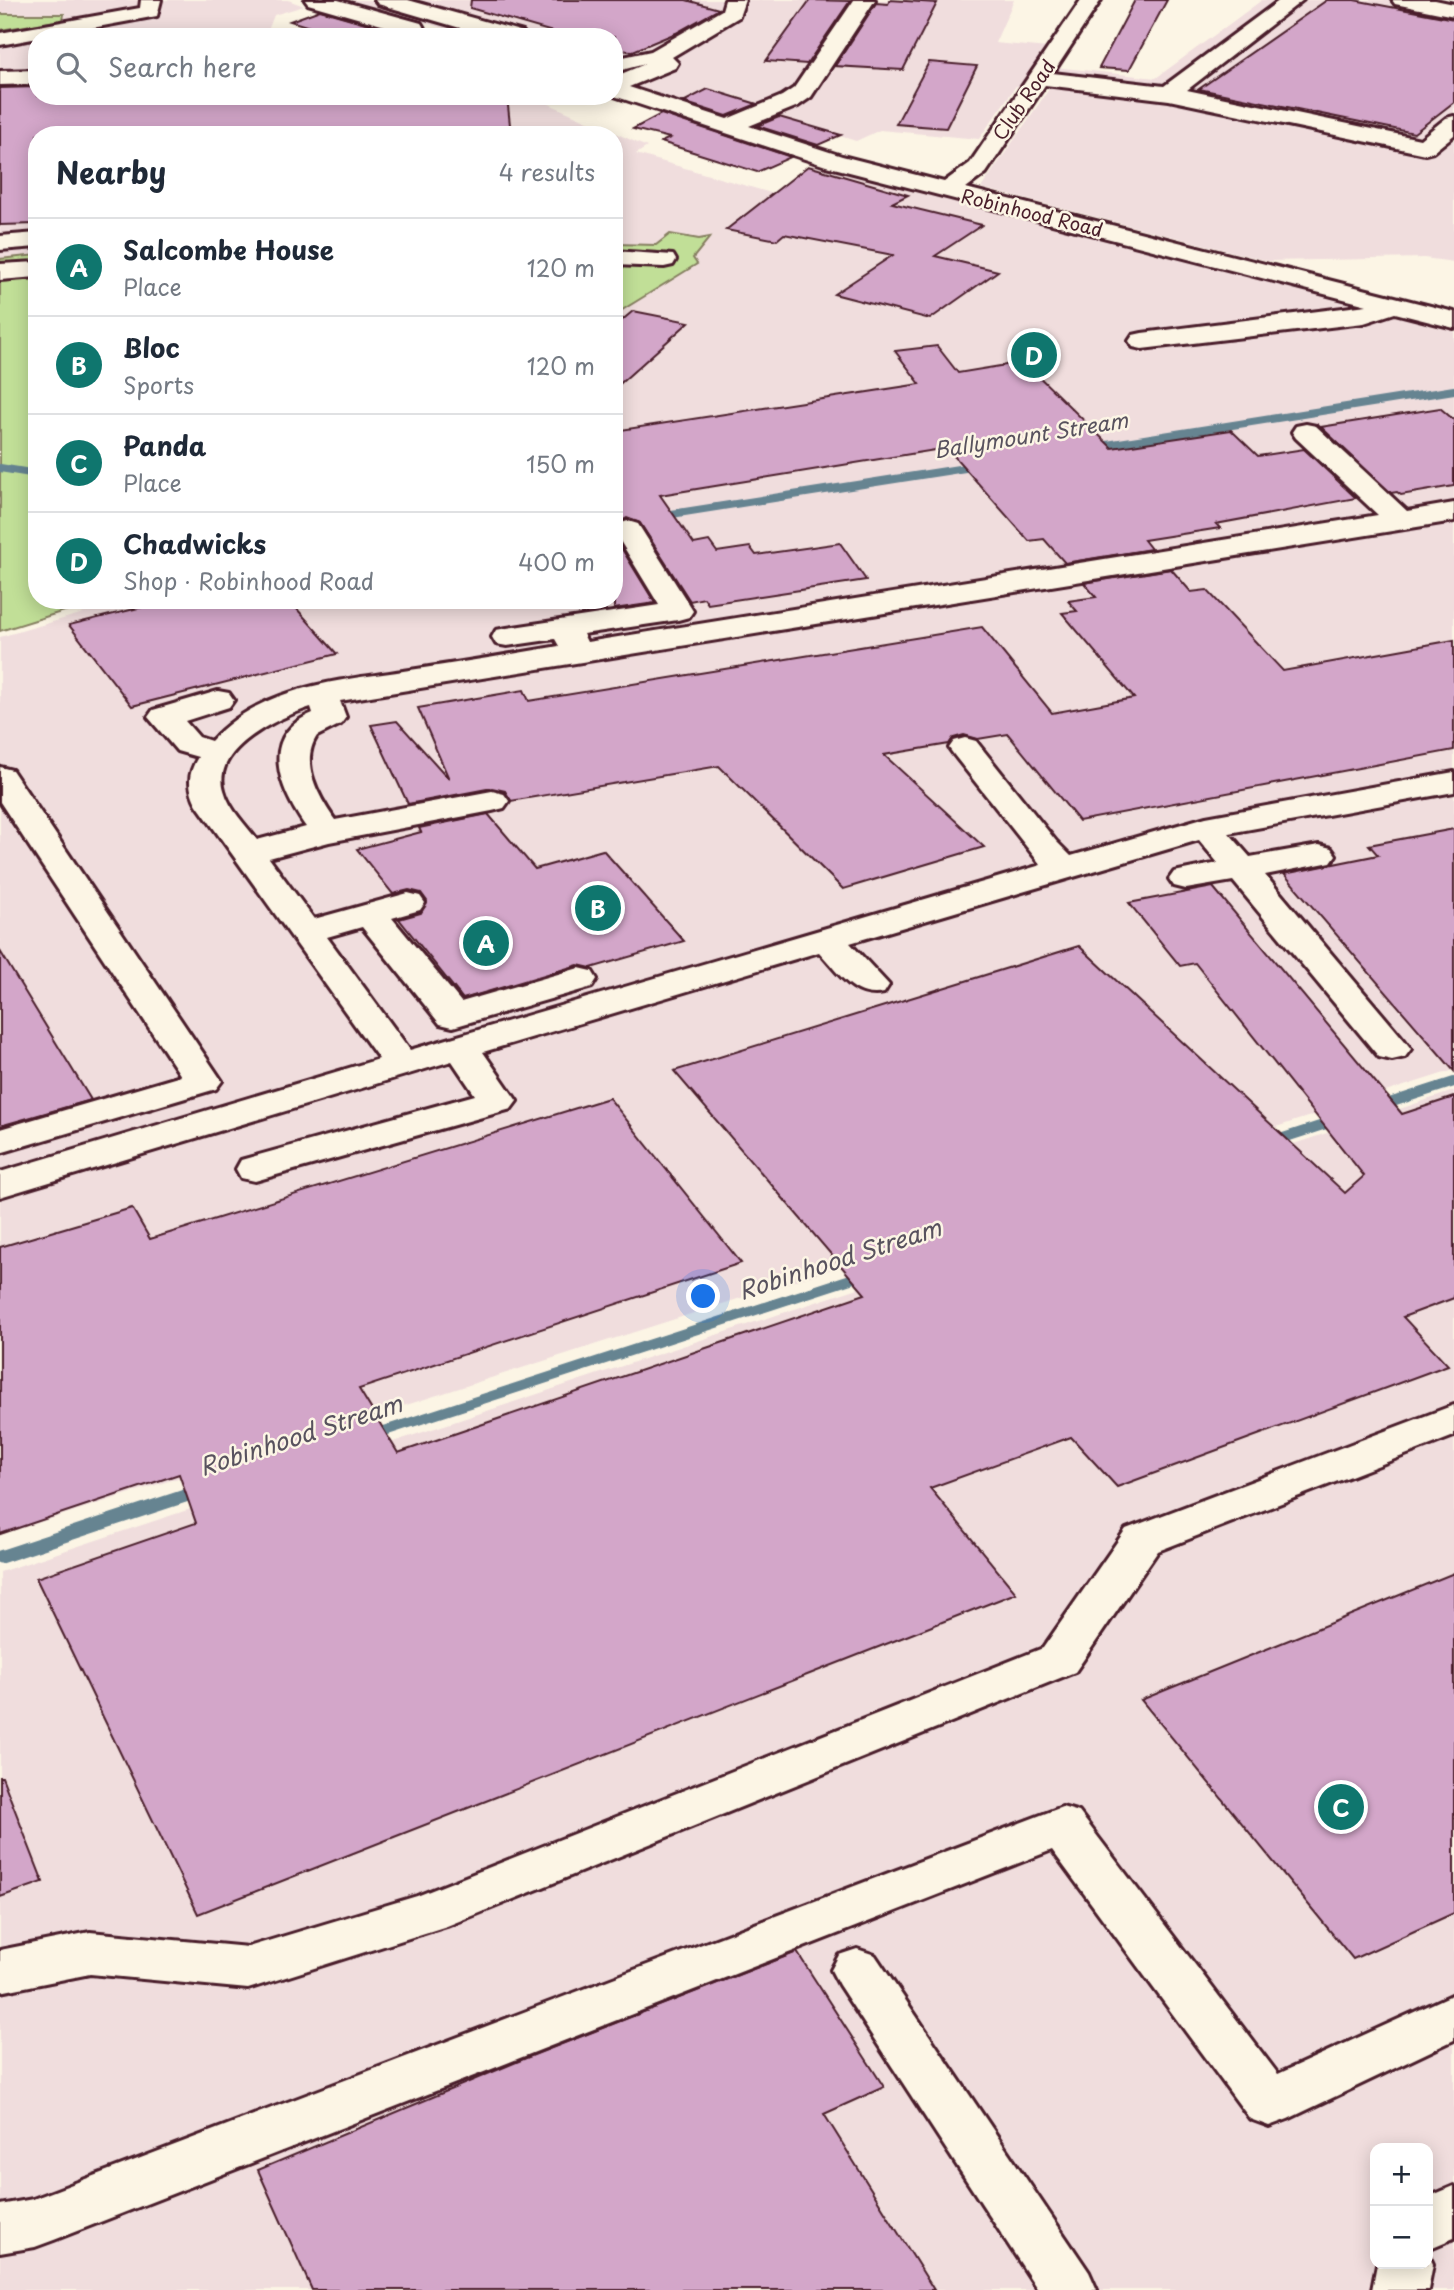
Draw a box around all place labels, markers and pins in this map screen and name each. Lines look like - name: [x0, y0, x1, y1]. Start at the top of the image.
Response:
- pin: D: [1011, 329, 1057, 381]
- pin: B: [575, 882, 621, 934]
- pin: A: [463, 917, 509, 969]
- pin: C: [1318, 1781, 1364, 1833]

